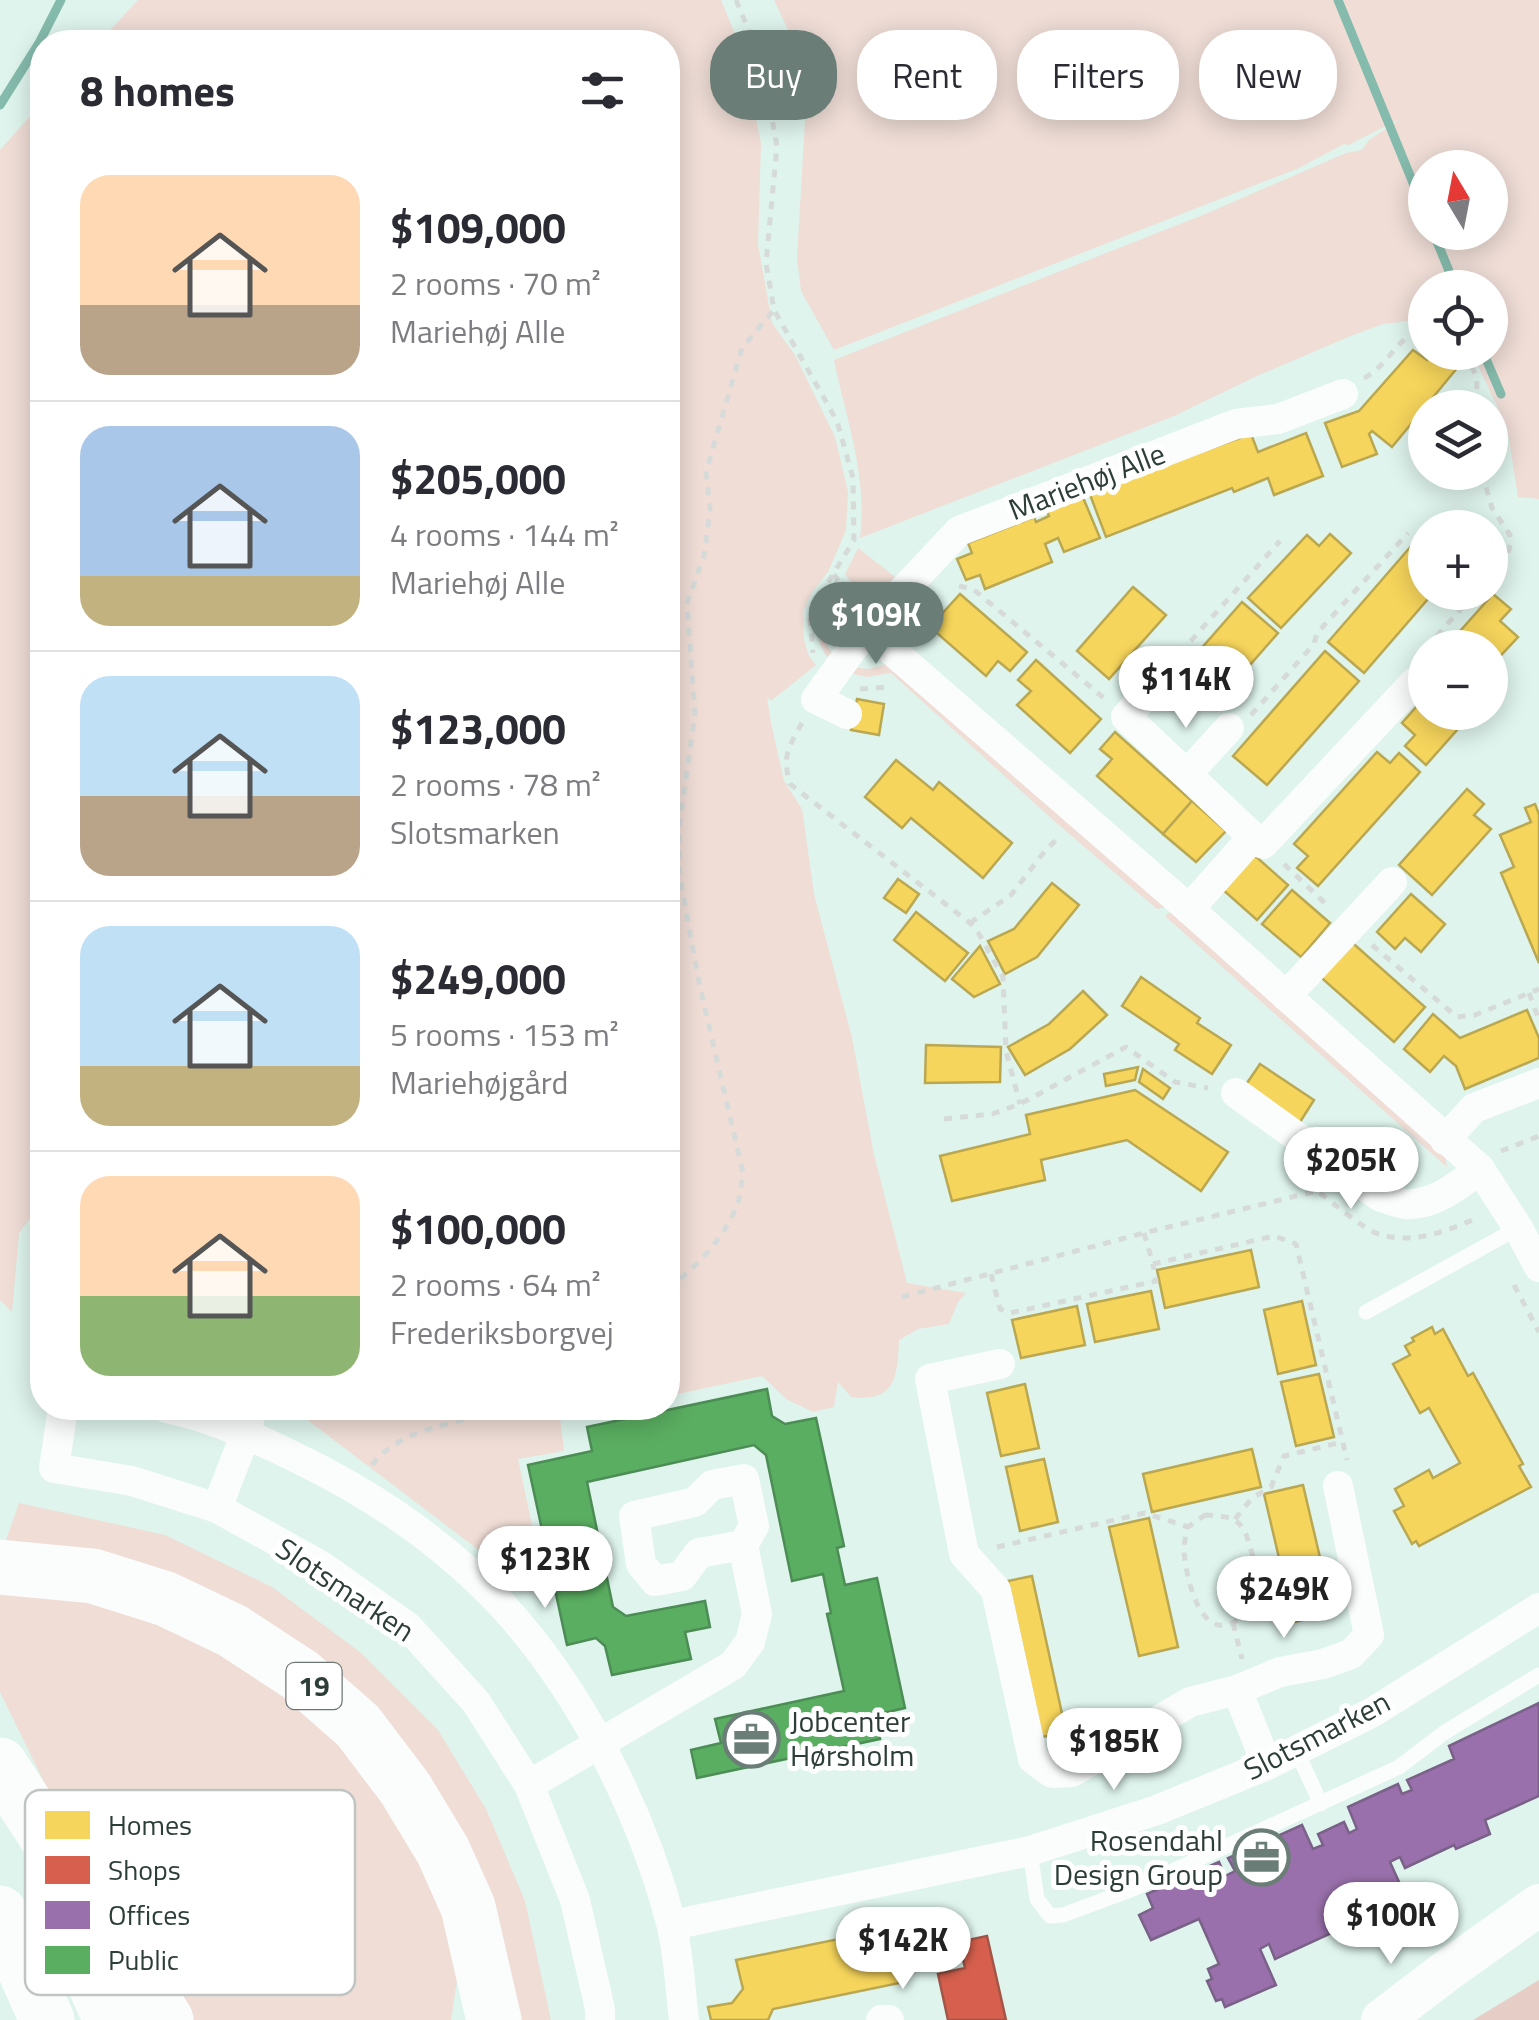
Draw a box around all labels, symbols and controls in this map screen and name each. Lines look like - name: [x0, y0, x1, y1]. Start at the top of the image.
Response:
- chip: Buy: [710, 30, 837, 120]
- chip: Rent: [857, 30, 997, 120]
- chip: Filters: [1017, 30, 1179, 120]
- chip: New: [1199, 30, 1337, 120]
- text: 8 homes: [80, 58, 235, 122]
- icon: filters: [575, 63, 630, 118]
- north arrow: [1408, 150, 1508, 250]
- map controls: [1408, 150, 1508, 730]
- text: $109,000: [390, 195, 566, 259]
- icon: home: [160, 215, 280, 335]
- text: 2 rooms · 70 m²: [390, 259, 601, 307]
- button: locate: [1408, 270, 1508, 370]
- text: Mariehøj Alle: [390, 307, 565, 355]
- button: layers: [1408, 390, 1508, 490]
- street label: Mariehøj Alle: [1002, 430, 1172, 532]
- text: $205,000: [390, 446, 566, 510]
- icon: home: [160, 466, 280, 586]
- text: 4 rooms · 144 m²: [390, 510, 619, 558]
- button: +: [1408, 510, 1508, 610]
- text: Mariehøj Alle: [390, 558, 565, 606]
- pin: $109K: [806, 582, 946, 667]
- text: $109K: [831, 590, 921, 638]
- button: −: [1408, 630, 1508, 730]
- pin: $114K: [1116, 646, 1256, 731]
- text: $114K: [1141, 654, 1231, 702]
- text: $123,000: [390, 696, 566, 760]
- icon: home: [160, 716, 280, 836]
- text: 2 rooms · 78 m²: [390, 760, 601, 808]
- text: Slotsmarken: [390, 808, 560, 856]
- text: $249,000: [390, 946, 566, 1010]
- icon: home: [160, 966, 280, 1086]
- text: 5 rooms · 153 m²: [390, 1010, 619, 1058]
- text: Mariehøjgård: [390, 1058, 568, 1106]
- pin: $205K: [1281, 1127, 1421, 1212]
- text: $205K: [1306, 1135, 1396, 1183]
- text: $100,000: [390, 1196, 566, 1260]
- icon: home: [160, 1216, 280, 1336]
- text: 2 rooms · 64 m²: [390, 1260, 601, 1308]
- text: Frederiksborgvej: [390, 1308, 614, 1356]
- street label: Slotsmarken: [267, 1526, 424, 1653]
- pin: $123K: [475, 1526, 615, 1611]
- text: $123K: [500, 1534, 590, 1582]
- pin: $249K: [1214, 1556, 1354, 1641]
- text: $249K: [1239, 1564, 1329, 1612]
- road number: 19: [286, 1663, 342, 1709]
- street label: Slotsmarken: [1235, 1678, 1398, 1792]
- place label: Jobcenter Hørsholm: [790, 1698, 914, 1778]
- pin: $185K: [1044, 1708, 1184, 1793]
- office icon: Jobcenter Hørsholm: [721, 1709, 781, 1769]
- text: $185K: [1069, 1716, 1159, 1764]
- legend: [25, 1790, 355, 1995]
- text: Homes: [108, 1803, 192, 1846]
- place label: Rosendahl Design Group: [1054, 1817, 1223, 1897]
- office icon: Rosendahl Design Group: [1232, 1828, 1292, 1888]
- text: Shops: [108, 1848, 181, 1891]
- pin: $100K: [1321, 1882, 1461, 1967]
- text: $100K: [1346, 1890, 1436, 1938]
- text: Offices: [108, 1893, 190, 1936]
- pin: $142K: [833, 1907, 973, 1992]
- text: $142K: [858, 1915, 948, 1963]
- text: Public: [108, 1938, 179, 1981]

